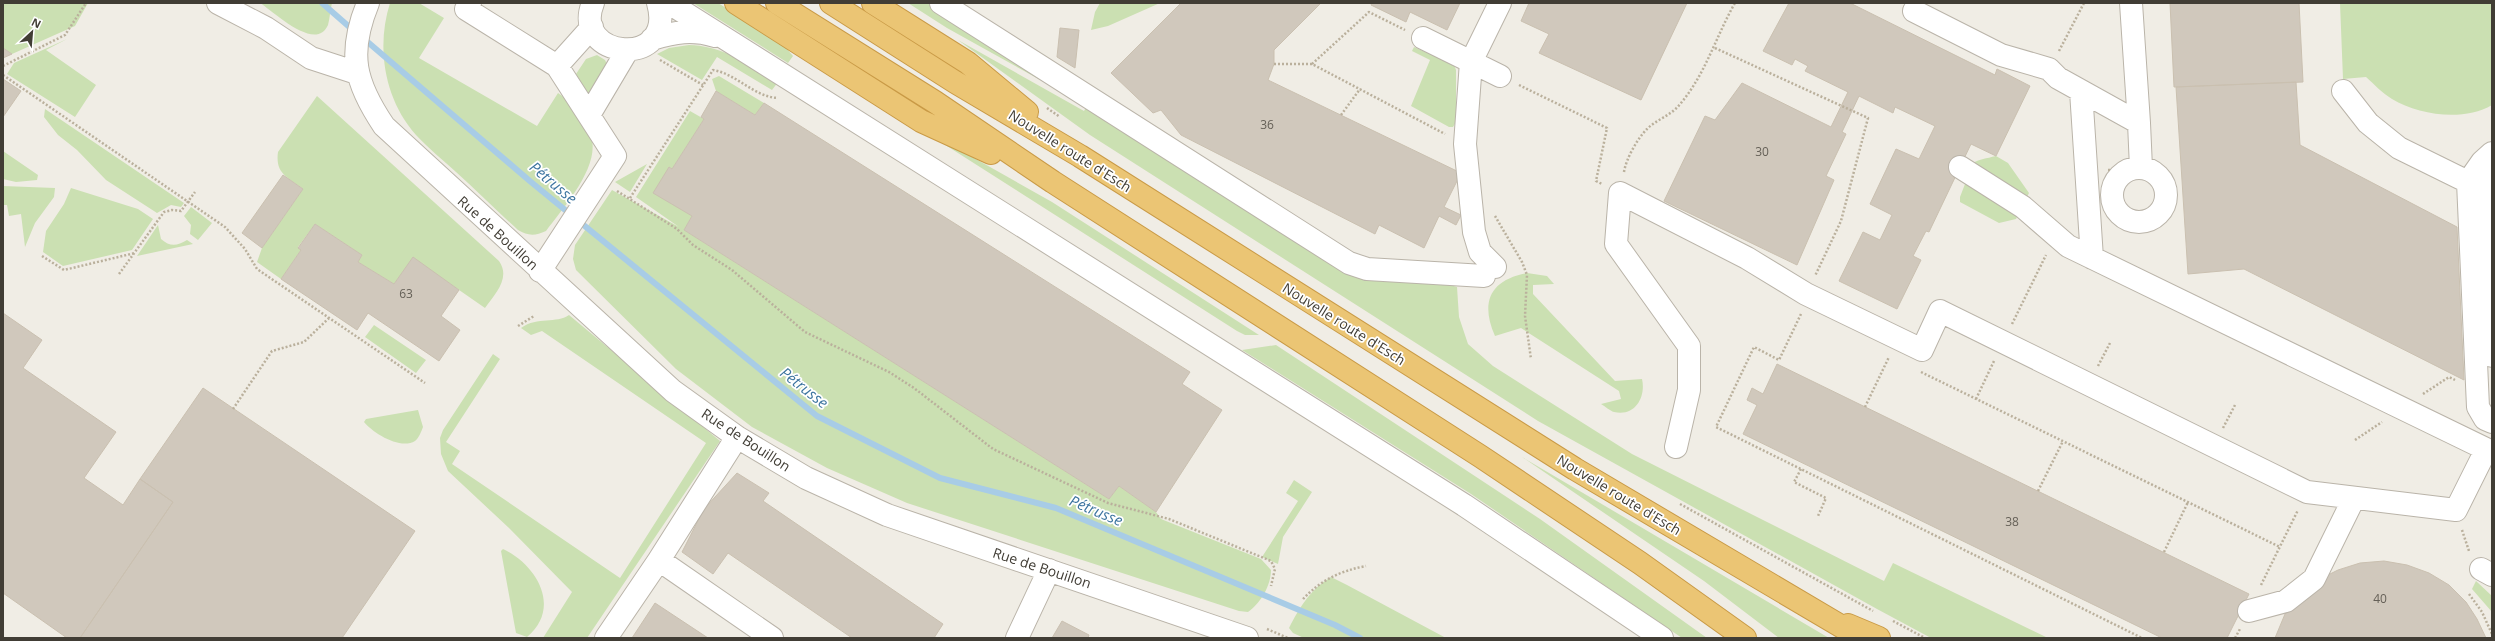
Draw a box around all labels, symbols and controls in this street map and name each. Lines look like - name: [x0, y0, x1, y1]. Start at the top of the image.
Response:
- north arrow: [12, 12, 52, 52]
- text: N: [29, 14, 44, 31]
- street label: Nouvelle route d'Esch: [1005, 105, 1135, 196]
- house number: 36: [1260, 116, 1274, 133]
- house number: 30: [1755, 143, 1769, 160]
- water label: Pétrusse: [526, 157, 582, 208]
- street label: Rue de Bouillon: [454, 191, 543, 274]
- street label: Nouvelle route d'Esch: [1279, 278, 1409, 369]
- house number: 63: [399, 285, 413, 302]
- water label: Pétrusse: [776, 362, 833, 413]
- street label: Rue de Bouillon: [698, 404, 794, 475]
- street label: Nouvelle route d'Esch: [1554, 450, 1685, 539]
- water label: Pétrusse: [1067, 490, 1126, 530]
- house number: 38: [2005, 513, 2019, 530]
- street label: Rue de Bouillon: [990, 543, 1094, 592]
- house number: 40: [2373, 590, 2387, 607]

